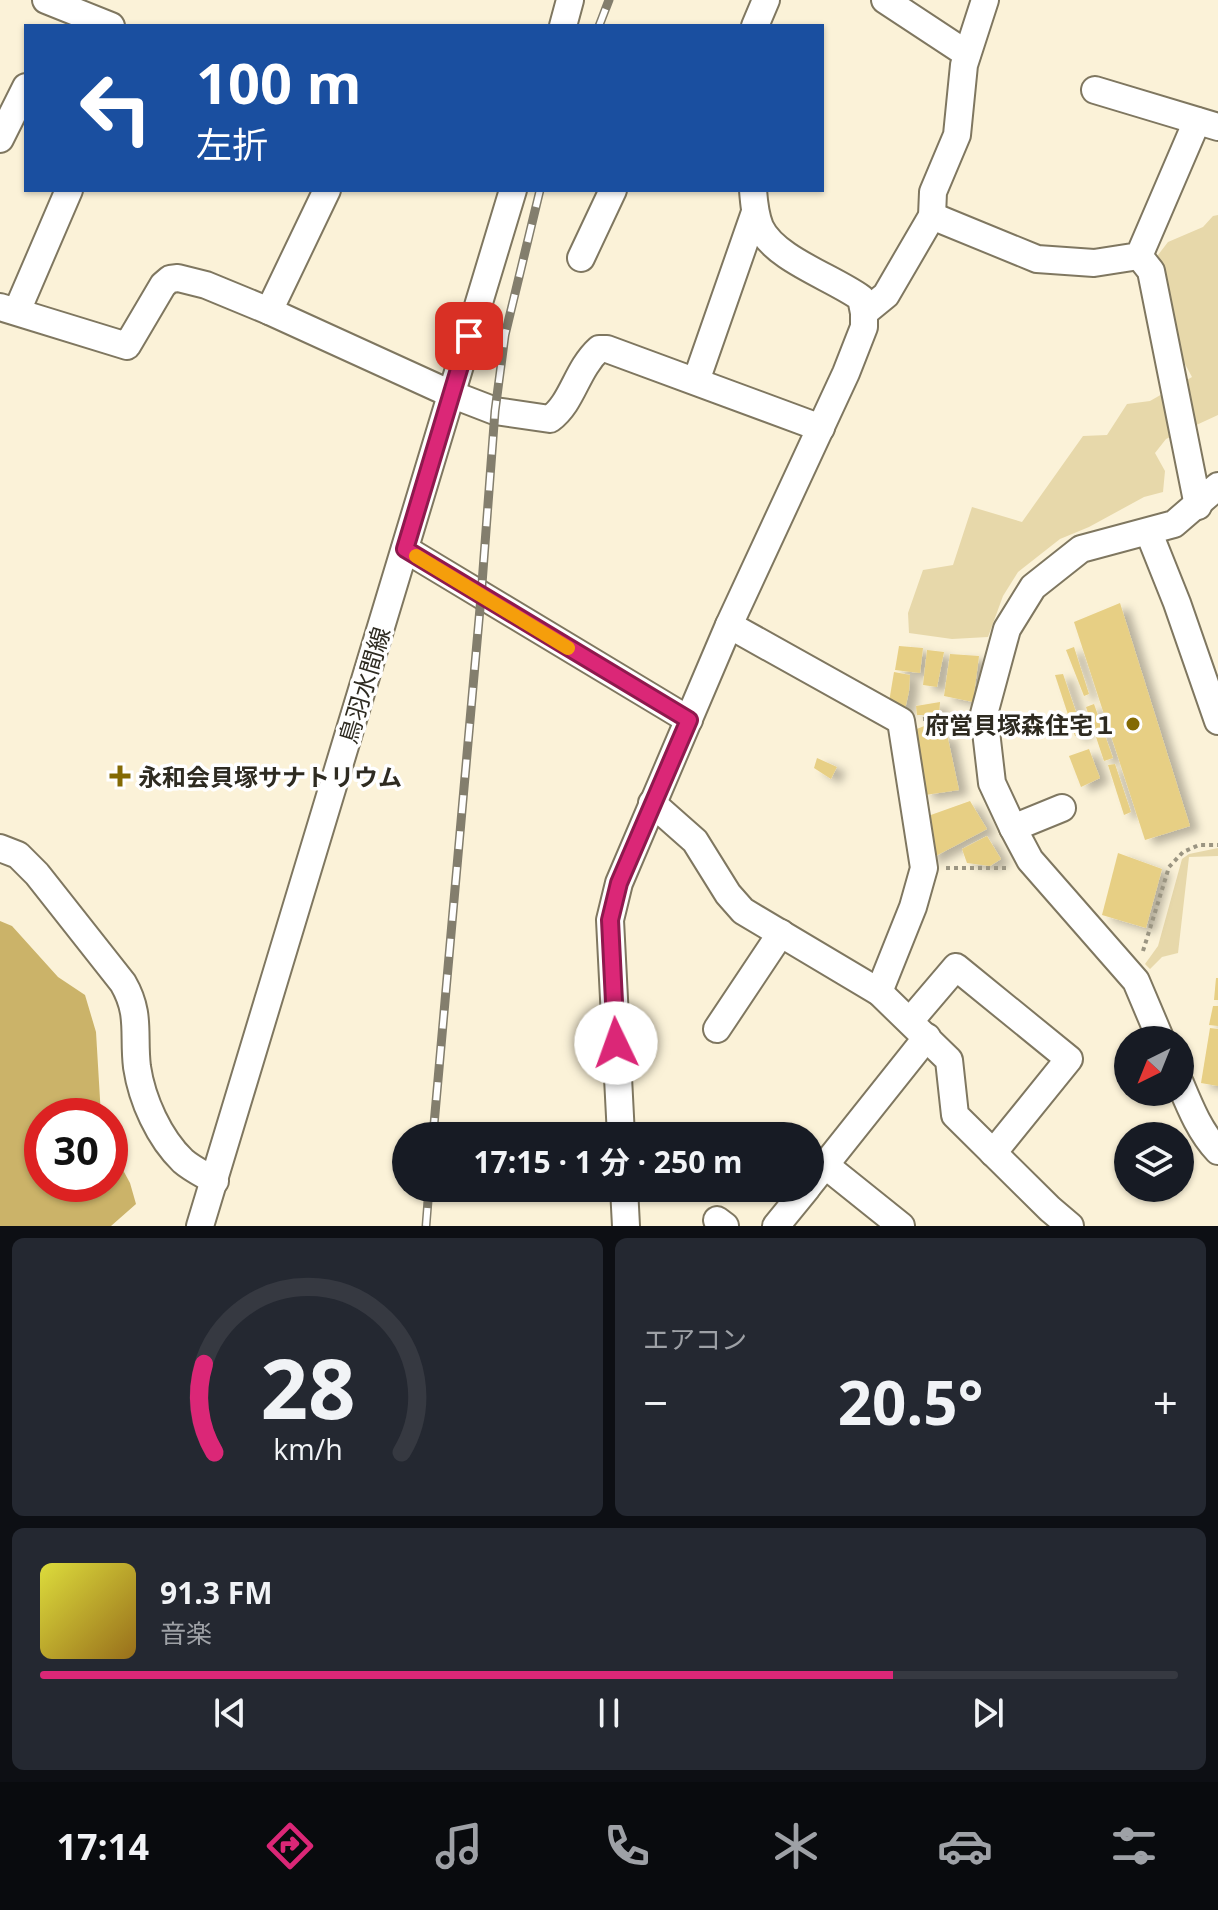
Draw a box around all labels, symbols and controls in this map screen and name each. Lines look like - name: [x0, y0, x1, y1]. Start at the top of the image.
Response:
- text: 100 m: [196, 44, 362, 120]
- icon: left: [64, 56, 168, 160]
- text: 左折: [196, 120, 268, 169]
- pin: [435, 302, 503, 370]
- icon: arrive: [447, 314, 491, 358]
- street label: 鳥羽水間線: [331, 623, 397, 747]
- place label: 府営貝塚森住宅１: [925, 708, 1117, 741]
- marker: 府営貝塚森住宅１: [1124, 715, 1142, 733]
- place label: 永和会貝塚サナトリウム: [138, 760, 402, 793]
- marker: 永和会貝塚サナトリウム: [109, 765, 131, 787]
- position arrow: [574, 1001, 658, 1085]
- north arrow: [1114, 1026, 1194, 1106]
- map controls: [1114, 1026, 1194, 1202]
- speed limit sign: 30: [24, 1098, 128, 1202]
- button: layers: [1114, 1122, 1194, 1202]
- text: 17:15 · 1 分 · 250 m: [473, 1141, 743, 1182]
- text: エアコン: [643, 1321, 747, 1357]
- text: 28: [260, 1330, 355, 1443]
- text: 20.5°: [838, 1361, 983, 1443]
- text: −: [643, 1372, 668, 1432]
- text: +: [1153, 1372, 1178, 1432]
- text: km/h: [273, 1429, 342, 1468]
- text: 91.3 FM: [160, 1572, 273, 1613]
- text: 音楽: [160, 1615, 212, 1651]
- icon: previous: [208, 1691, 252, 1735]
- icon: pause: [587, 1691, 631, 1735]
- icon: next: [966, 1691, 1010, 1735]
- icon: directions: [262, 1818, 318, 1874]
- icon: music: [431, 1818, 487, 1874]
- icon: phone: [599, 1818, 655, 1874]
- icon: climate: [768, 1818, 824, 1874]
- icon: car: [937, 1818, 993, 1874]
- icon: filters: [1106, 1818, 1162, 1874]
- text: 17:14: [56, 1822, 149, 1871]

